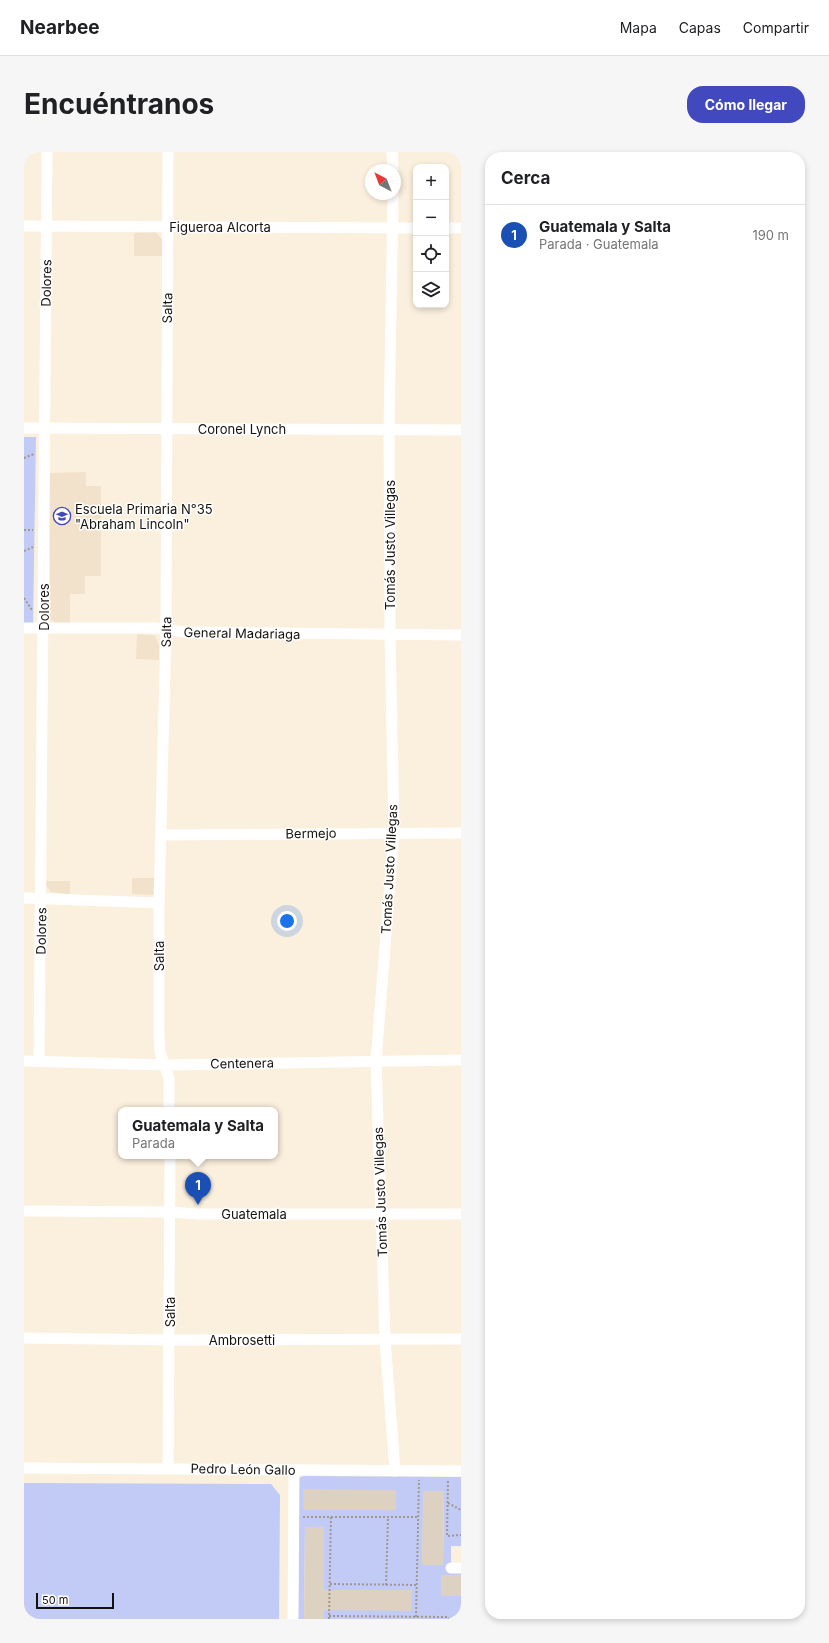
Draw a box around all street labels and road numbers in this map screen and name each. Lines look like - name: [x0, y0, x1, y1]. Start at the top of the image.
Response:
- street label: Figueroa Alcorta: [169, 219, 271, 235]
- street label: Dolores: [38, 259, 54, 307]
- street label: Salta: [159, 293, 175, 323]
- street label: Coronel Lynch: [198, 421, 286, 437]
- street label: Tomás Justo Villegas: [382, 480, 398, 610]
- street label: Dolores: [36, 583, 52, 631]
- street label: Salta: [158, 617, 174, 647]
- street label: General Madariaga: [184, 624, 300, 642]
- street label: Tomás Justo Villegas: [378, 804, 400, 934]
- street label: Bermejo: [285, 825, 337, 841]
- street label: Dolores: [33, 907, 49, 955]
- street label: Salta: [151, 941, 167, 971]
- street label: Centenera: [210, 1054, 274, 1072]
- street label: Tomás Justo Villegas: [370, 1127, 390, 1257]
- street label: Guatemala: [221, 1206, 287, 1222]
- street label: Salta: [162, 1297, 178, 1327]
- street label: Ambrosetti: [209, 1332, 275, 1348]
- street label: Pedro León Gallo: [190, 1460, 296, 1478]

